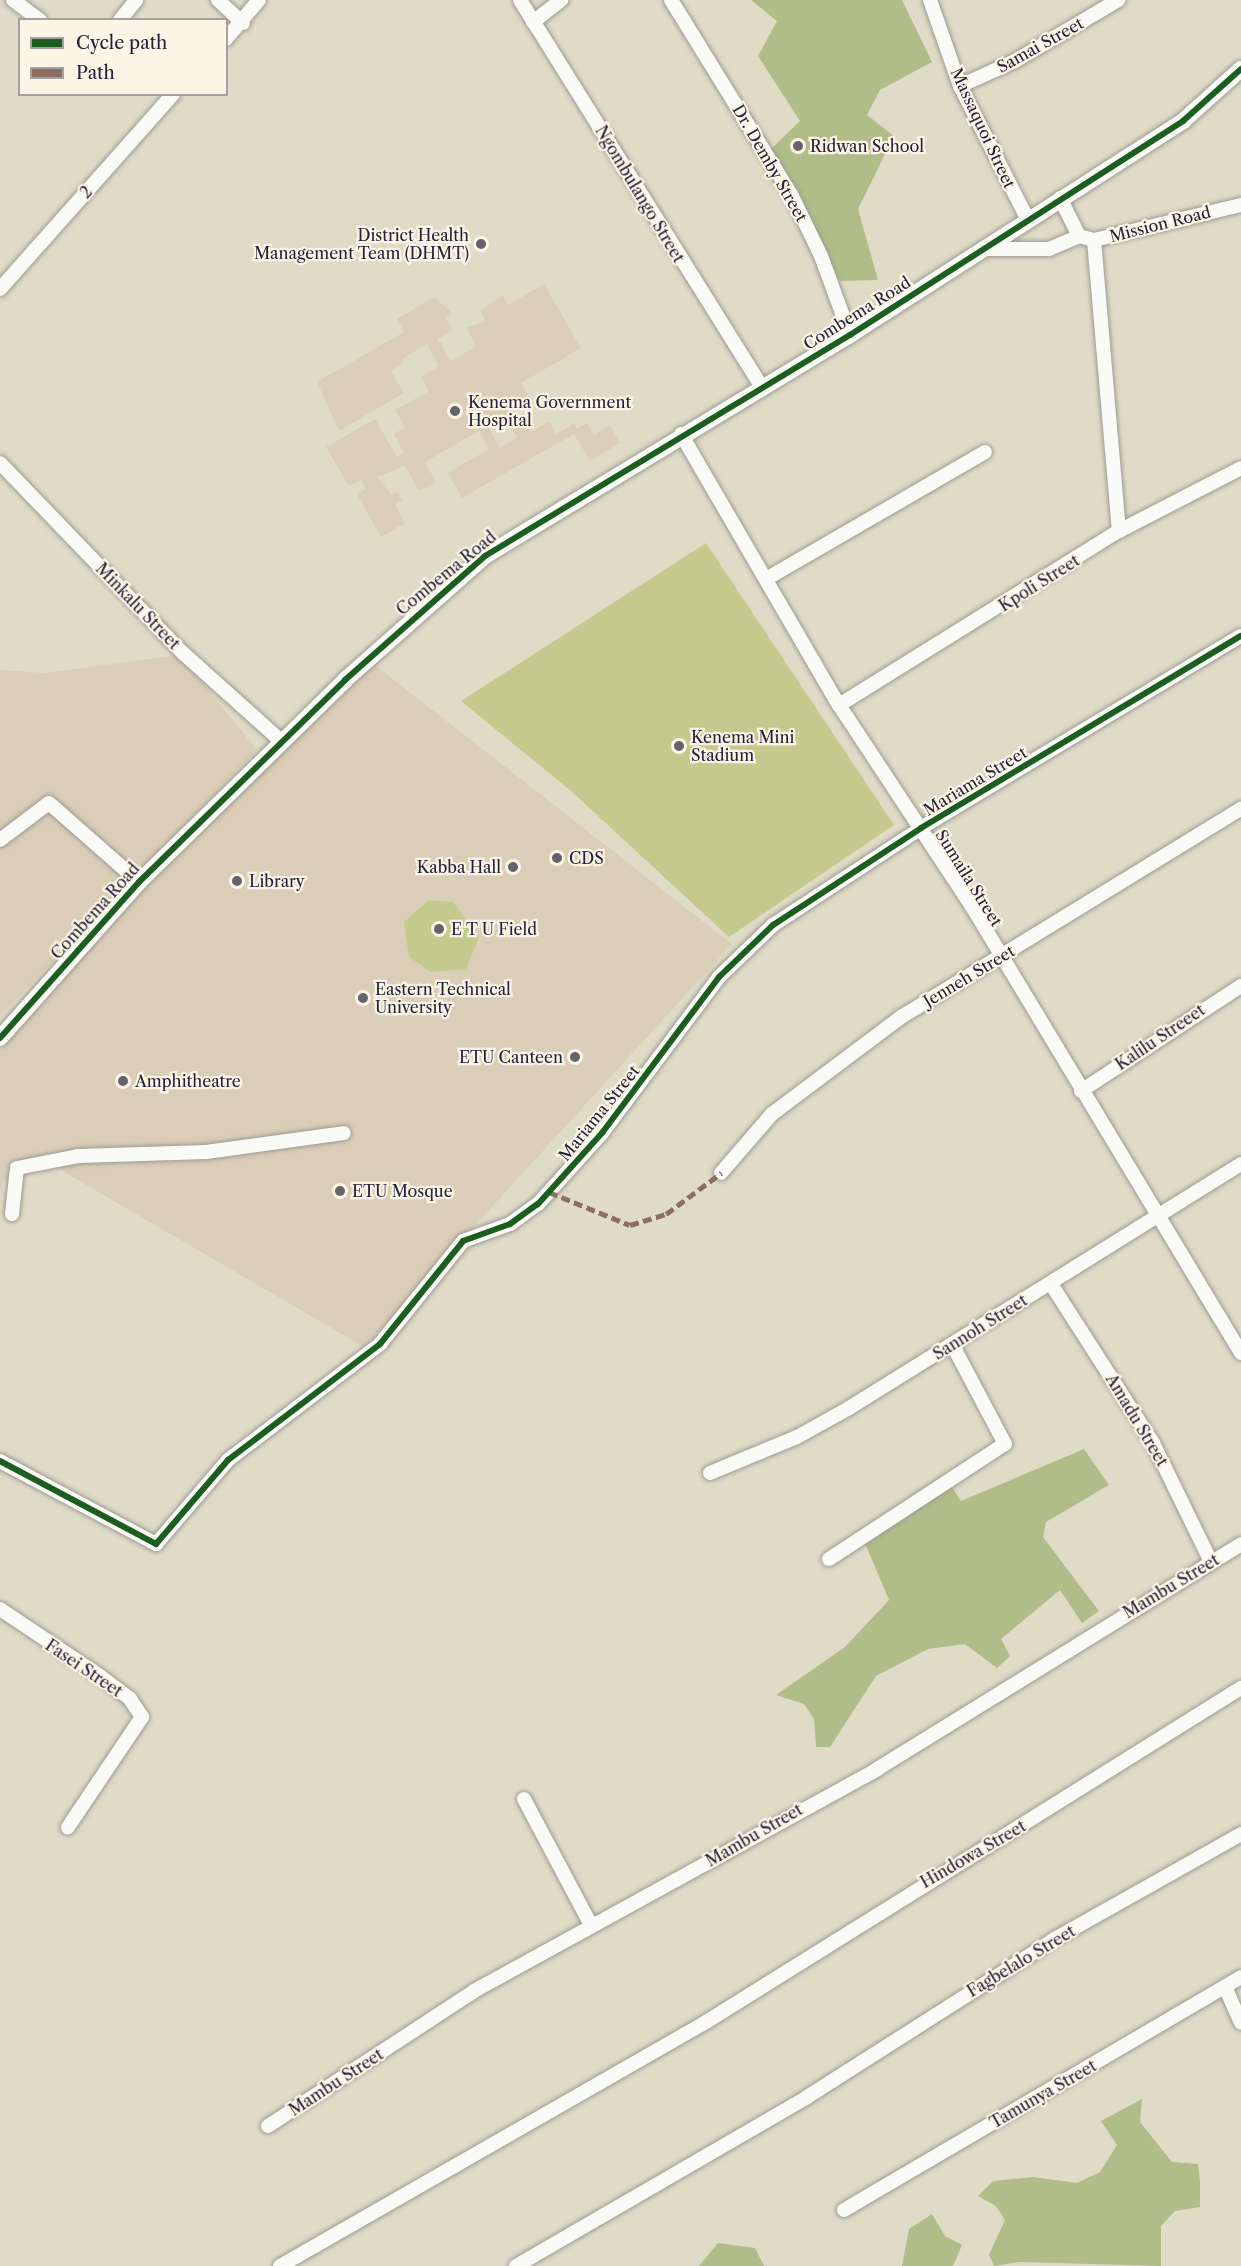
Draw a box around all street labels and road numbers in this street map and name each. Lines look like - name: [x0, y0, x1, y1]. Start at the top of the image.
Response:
- street label: Samai Street: [993, 13, 1087, 77]
- street label: Massaquoi Street: [947, 65, 1019, 191]
- street label: Dr. Demby Street: [729, 101, 811, 225]
- street label: Ngombulango Street: [591, 122, 689, 266]
- street label: 2: [76, 182, 96, 202]
- street label: Mission Road: [1107, 202, 1213, 246]
- street label: Combema Road: [800, 272, 914, 354]
- street label: Combema Road: [392, 527, 500, 619]
- street label: Kpoli Street: [995, 551, 1083, 615]
- street label: Minkalu Street: [92, 559, 184, 653]
- street label: Mariama Street: [920, 743, 1030, 819]
- street label: Sumaila Street: [932, 826, 1006, 930]
- street label: Combema Road: [47, 859, 143, 963]
- street label: Jenneh Street: [920, 941, 1018, 1011]
- street label: Kalilu Streeet: [1112, 1000, 1208, 1074]
- street label: Mariama Street: [555, 1061, 643, 1165]
- street label: Sannoh Street: [929, 1290, 1031, 1364]
- street label: Amadu Street: [1102, 1370, 1172, 1470]
- street label: Mambu Street: [1120, 1550, 1222, 1622]
- street label: Fasei Street: [42, 1635, 126, 1701]
- street label: Mambu Street: [702, 1800, 806, 1870]
- street label: Hindowa Street: [917, 1816, 1029, 1892]
- street label: Fagbelalo Street: [963, 1921, 1079, 2001]
- street label: Mambu Street: [285, 2044, 387, 2120]
- street label: Tamunya Street: [986, 2056, 1100, 2132]

